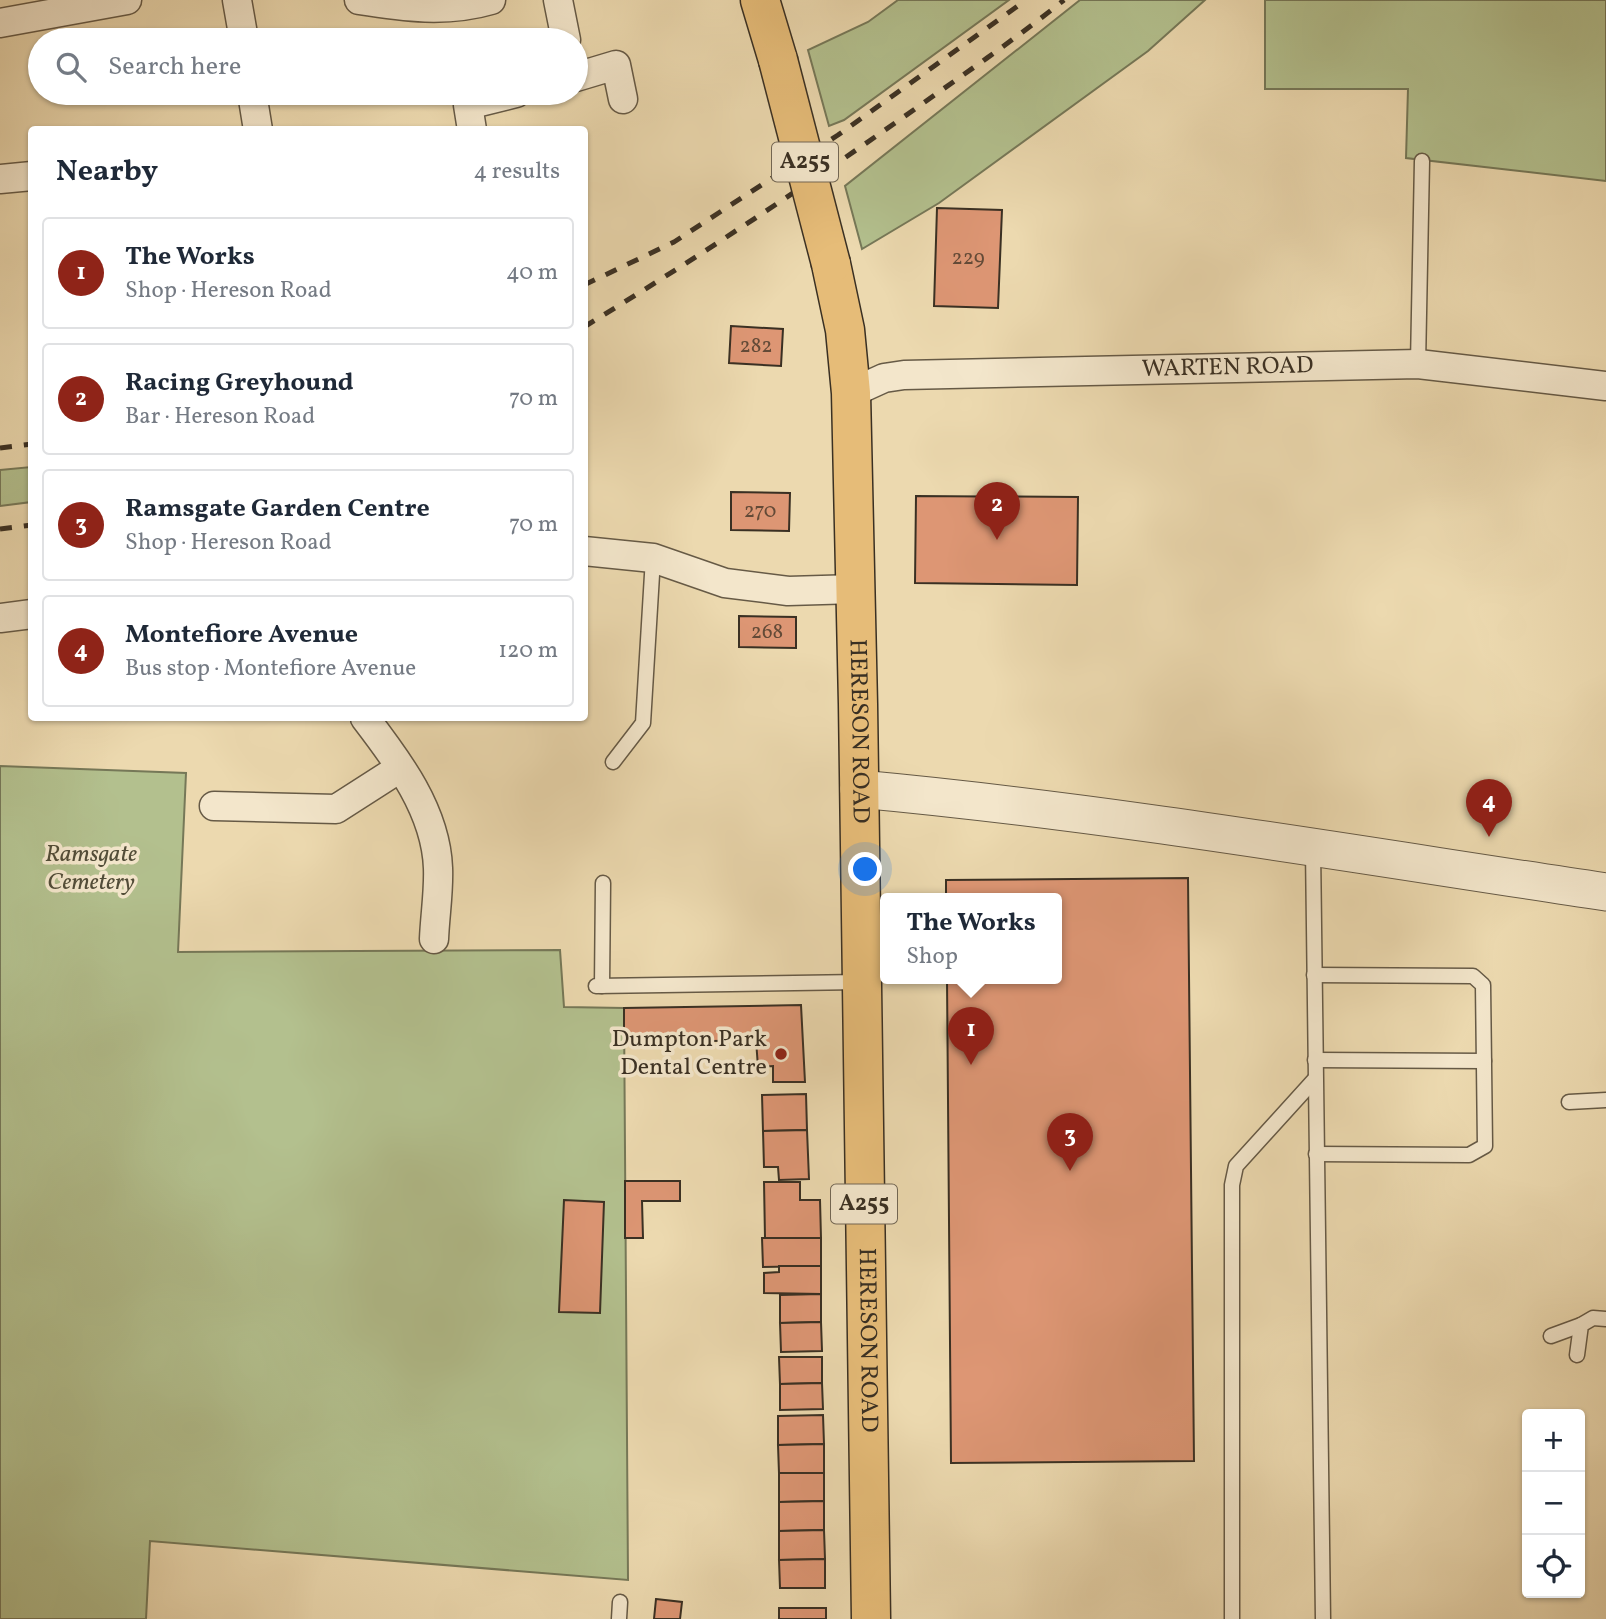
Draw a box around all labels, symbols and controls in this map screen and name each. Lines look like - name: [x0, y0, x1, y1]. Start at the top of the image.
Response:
- search box: [28, 28, 588, 105]
- icon: search: [52, 48, 90, 86]
- text: Search here: [108, 49, 241, 85]
- road number: A255: [772, 142, 838, 182]
- text: Nearby: [56, 151, 158, 193]
- text: 4 results: [474, 156, 560, 188]
- text: The Works: [125, 239, 255, 275]
- house number: 229: [951, 244, 985, 273]
- text: 1: [76, 257, 86, 289]
- text: 40 m: [506, 257, 558, 289]
- text: Shop · Hereson Road: [125, 275, 332, 307]
- house number: 282: [739, 332, 773, 361]
- street label: WARTEN ROAD: [1141, 349, 1314, 387]
- text: Racing Greyhound: [125, 365, 354, 401]
- text: 2: [75, 383, 87, 415]
- text: 70 m: [509, 383, 558, 415]
- text: Bar · Hereson Road: [125, 401, 315, 433]
- pin: 2: [974, 482, 1020, 540]
- text: Ramsgate Garden Centre: [125, 491, 430, 527]
- house number: 270: [744, 497, 776, 526]
- text: 3: [75, 509, 87, 541]
- text: 70 m: [509, 509, 558, 541]
- text: Shop · Hereson Road: [125, 527, 332, 559]
- text: Montefiore Avenue: [125, 617, 358, 653]
- house number: 268: [751, 618, 783, 647]
- text: 4: [74, 635, 88, 667]
- text: 120 m: [498, 635, 558, 667]
- street label: HERESON ROAD: [840, 638, 877, 824]
- text: Bus stop · Montefiore Avenue: [125, 653, 416, 685]
- pin: 4: [1466, 779, 1512, 837]
- park label: Ramsgate Cemetery: [45, 838, 137, 900]
- your location: [848, 852, 882, 886]
- popup: [880, 893, 1062, 984]
- text: The Works: [906, 905, 1036, 941]
- text: Shop: [906, 941, 958, 973]
- pin: 1: [948, 1007, 994, 1065]
- place label: Dumpton Park Dental Centre: [612, 1023, 767, 1085]
- marker: Dumpton Park Dental Centre: [773, 1046, 789, 1062]
- pin: 3: [1047, 1113, 1093, 1171]
- road number: A255: [831, 1184, 897, 1224]
- street label: HERESON ROAD: [849, 1248, 885, 1433]
- map controls: [1522, 1409, 1585, 1598]
- button: +: [1522, 1409, 1585, 1472]
- button: −: [1522, 1472, 1585, 1535]
- button: locate: [1522, 1535, 1585, 1598]

